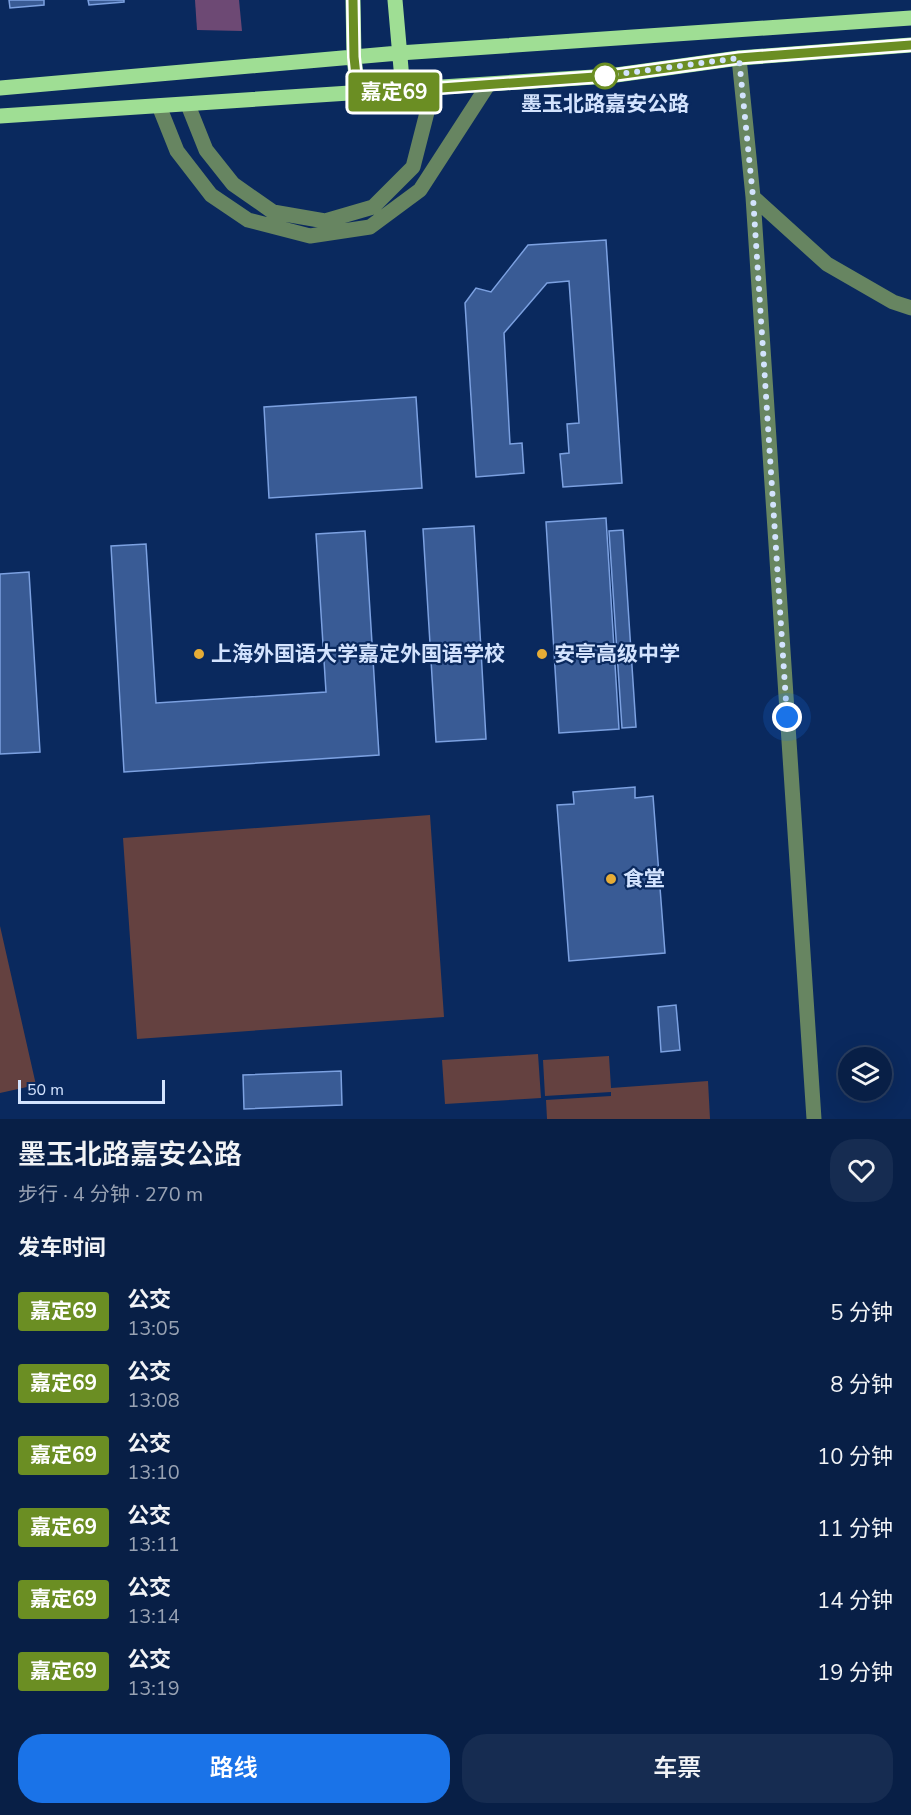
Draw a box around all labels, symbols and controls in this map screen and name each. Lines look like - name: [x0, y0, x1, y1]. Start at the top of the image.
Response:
- marker: 墨玉北路嘉安公路: [592, 63, 618, 89]
- line badge: 嘉定69: [352, 72, 436, 112]
- text: 嘉定69: [360, 78, 428, 106]
- place label: 墨玉北路嘉安公路: [521, 90, 689, 118]
- place label: 上海外国语大学嘉定外国语学校: [211, 640, 505, 668]
- place label: 安亭高级中学: [554, 640, 680, 668]
- marker: 上海外国语大学嘉定外国语学校: [192, 647, 206, 661]
- marker: 安亭高级中学: [535, 647, 549, 661]
- your location: [772, 702, 802, 732]
- place label: 食堂: [623, 865, 665, 893]
- marker: 食堂: [604, 872, 618, 886]
- map controls: [838, 1047, 892, 1101]
- button: layers: [838, 1047, 892, 1101]
- scale bar: [18, 1077, 165, 1104]
- text: 50 m: [27, 1079, 64, 1101]
- text: 墨玉北路嘉安公路: [18, 1136, 242, 1174]
- button: heart: [830, 1139, 893, 1202]
- text: 步行 · 4 分钟 · 270 m: [18, 1181, 203, 1208]
- text: 发车时间: [18, 1233, 106, 1263]
- text: 公交: [127, 1285, 171, 1315]
- text: 嘉定69: [30, 1297, 97, 1325]
- text: 5 分钟: [830, 1298, 893, 1328]
- text: 13:05: [127, 1315, 180, 1342]
- text: 公交: [127, 1357, 171, 1387]
- text: 嘉定69: [30, 1369, 97, 1397]
- text: 8 分钟: [830, 1370, 893, 1400]
- text: 13:08: [127, 1387, 180, 1414]
- text: 公交: [127, 1429, 171, 1459]
- text: 嘉定69: [30, 1441, 97, 1469]
- text: 10 分钟: [817, 1442, 893, 1472]
- text: 13:10: [127, 1459, 180, 1486]
- text: 公交: [127, 1501, 171, 1531]
- text: 嘉定69: [30, 1513, 97, 1541]
- text: 11 分钟: [817, 1514, 893, 1544]
- text: 13:11: [127, 1531, 180, 1558]
- text: 公交: [127, 1573, 171, 1603]
- text: 嘉定69: [30, 1585, 97, 1613]
- text: 14 分钟: [817, 1586, 893, 1616]
- text: 13:14: [127, 1603, 180, 1630]
- text: 公交: [127, 1645, 171, 1675]
- text: 嘉定69: [30, 1657, 97, 1685]
- text: 19 分钟: [817, 1658, 893, 1688]
- text: 13:19: [127, 1675, 180, 1702]
- button: 路线: [18, 1734, 450, 1803]
- button: 车票: [462, 1734, 893, 1803]

